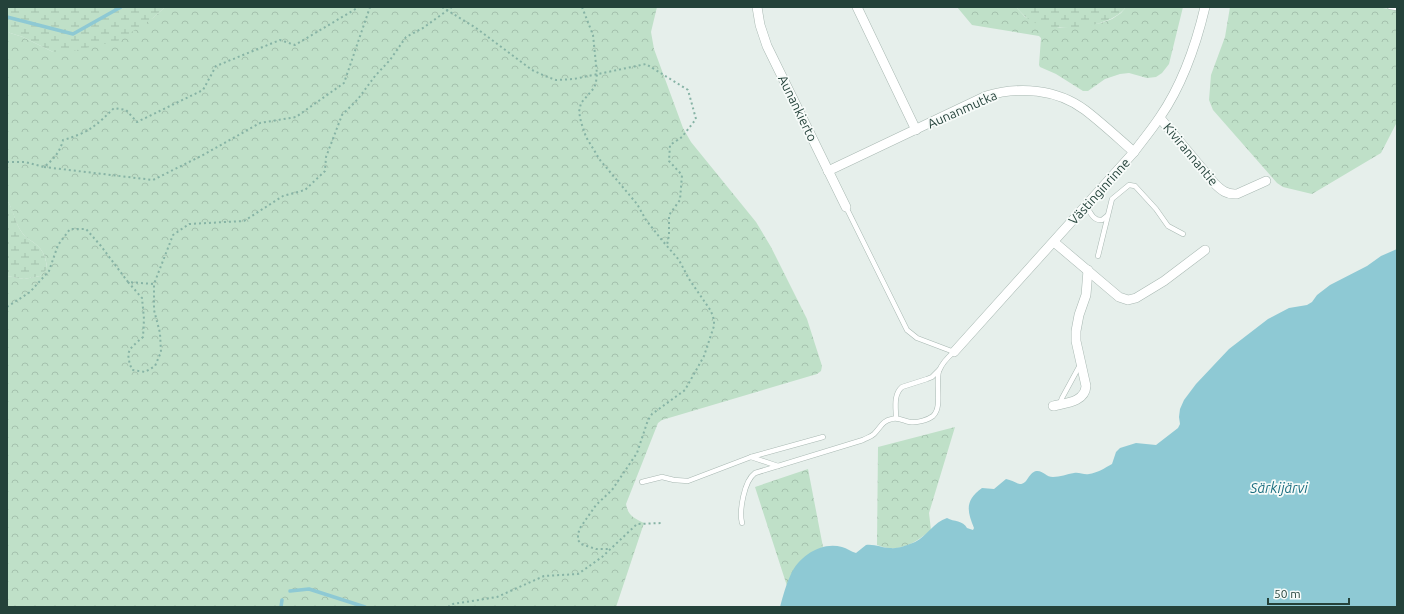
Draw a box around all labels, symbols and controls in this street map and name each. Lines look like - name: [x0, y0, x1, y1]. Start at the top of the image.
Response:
- street label: Aunankierto: [776, 73, 820, 143]
- street label: Aunanmutka: [925, 87, 999, 131]
- street label: Kivirannantie: [1161, 120, 1221, 188]
- street label: Västinginrinne: [1066, 155, 1132, 227]
- water label: Särkijärvi: [1249, 480, 1308, 496]
- scale bar: [1268, 580, 1349, 606]
- text: 50 m: [1274, 587, 1301, 600]

